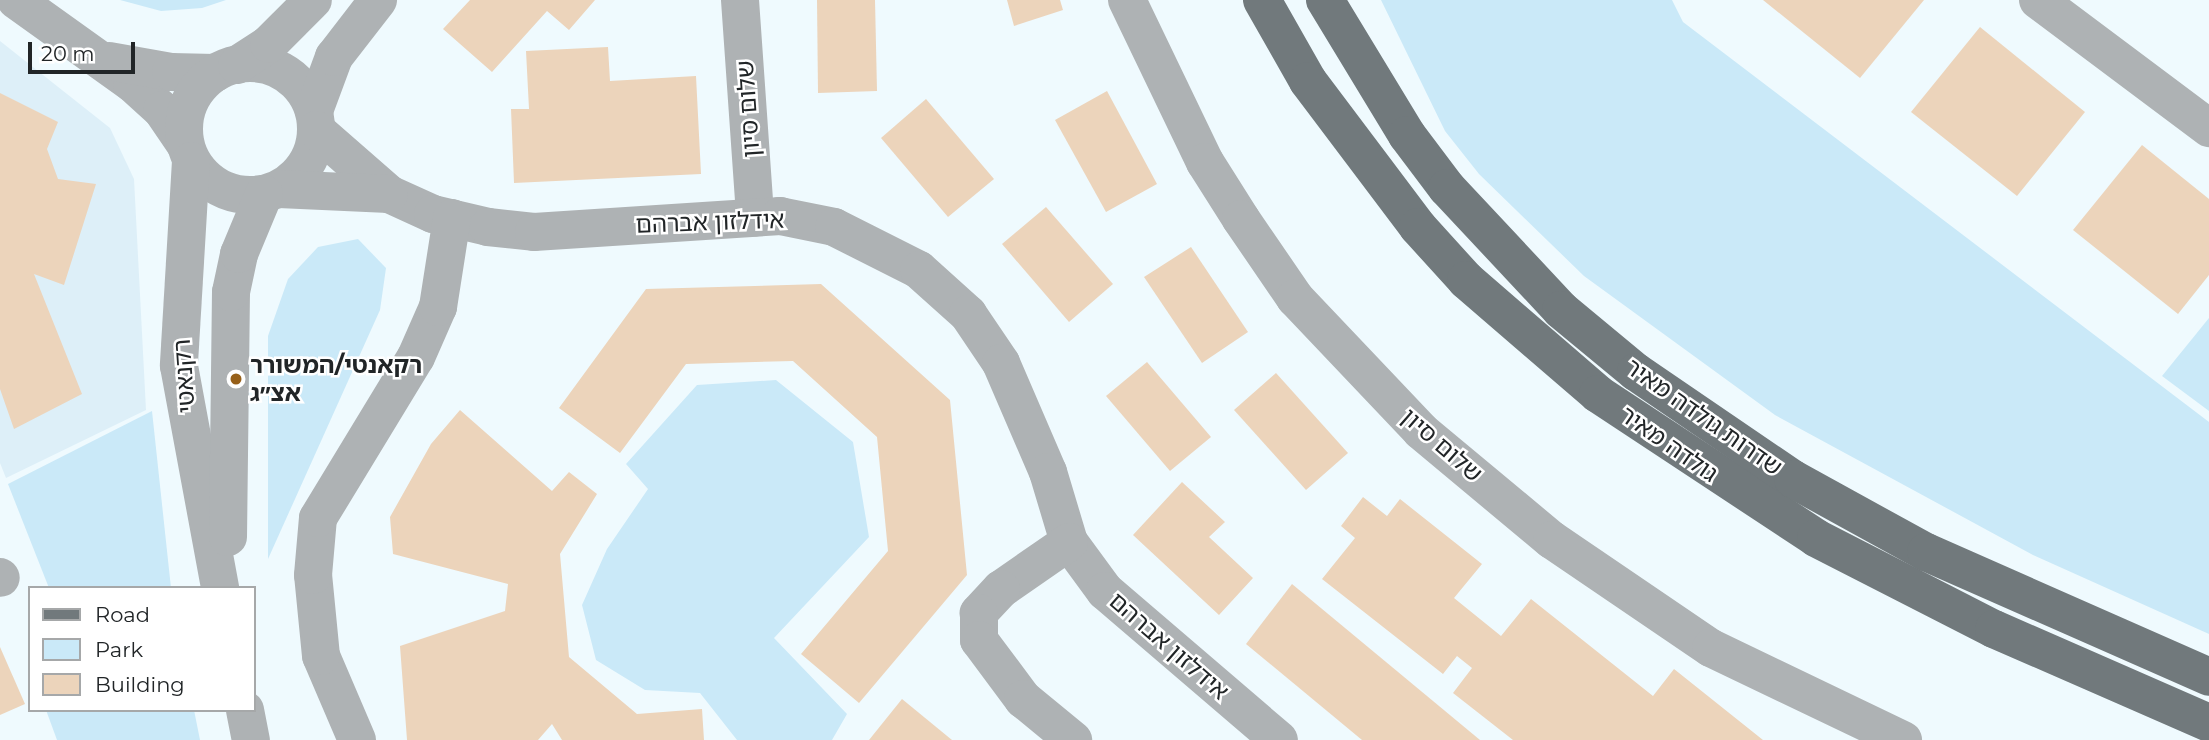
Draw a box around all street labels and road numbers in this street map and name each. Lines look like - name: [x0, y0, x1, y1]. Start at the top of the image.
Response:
- street label: שלום סיון: [730, 59, 766, 159]
- street label: אידלזון אברהם: [635, 205, 785, 239]
- street label: רקנאטי: [167, 338, 201, 414]
- street label: שדרות גולדה מאיר: [1620, 352, 1788, 482]
- street label: גולדה מאיר: [1615, 400, 1723, 488]
- street label: שלום סיון: [1396, 402, 1488, 488]
- street label: אידלזון אברהם: [1103, 586, 1235, 706]

